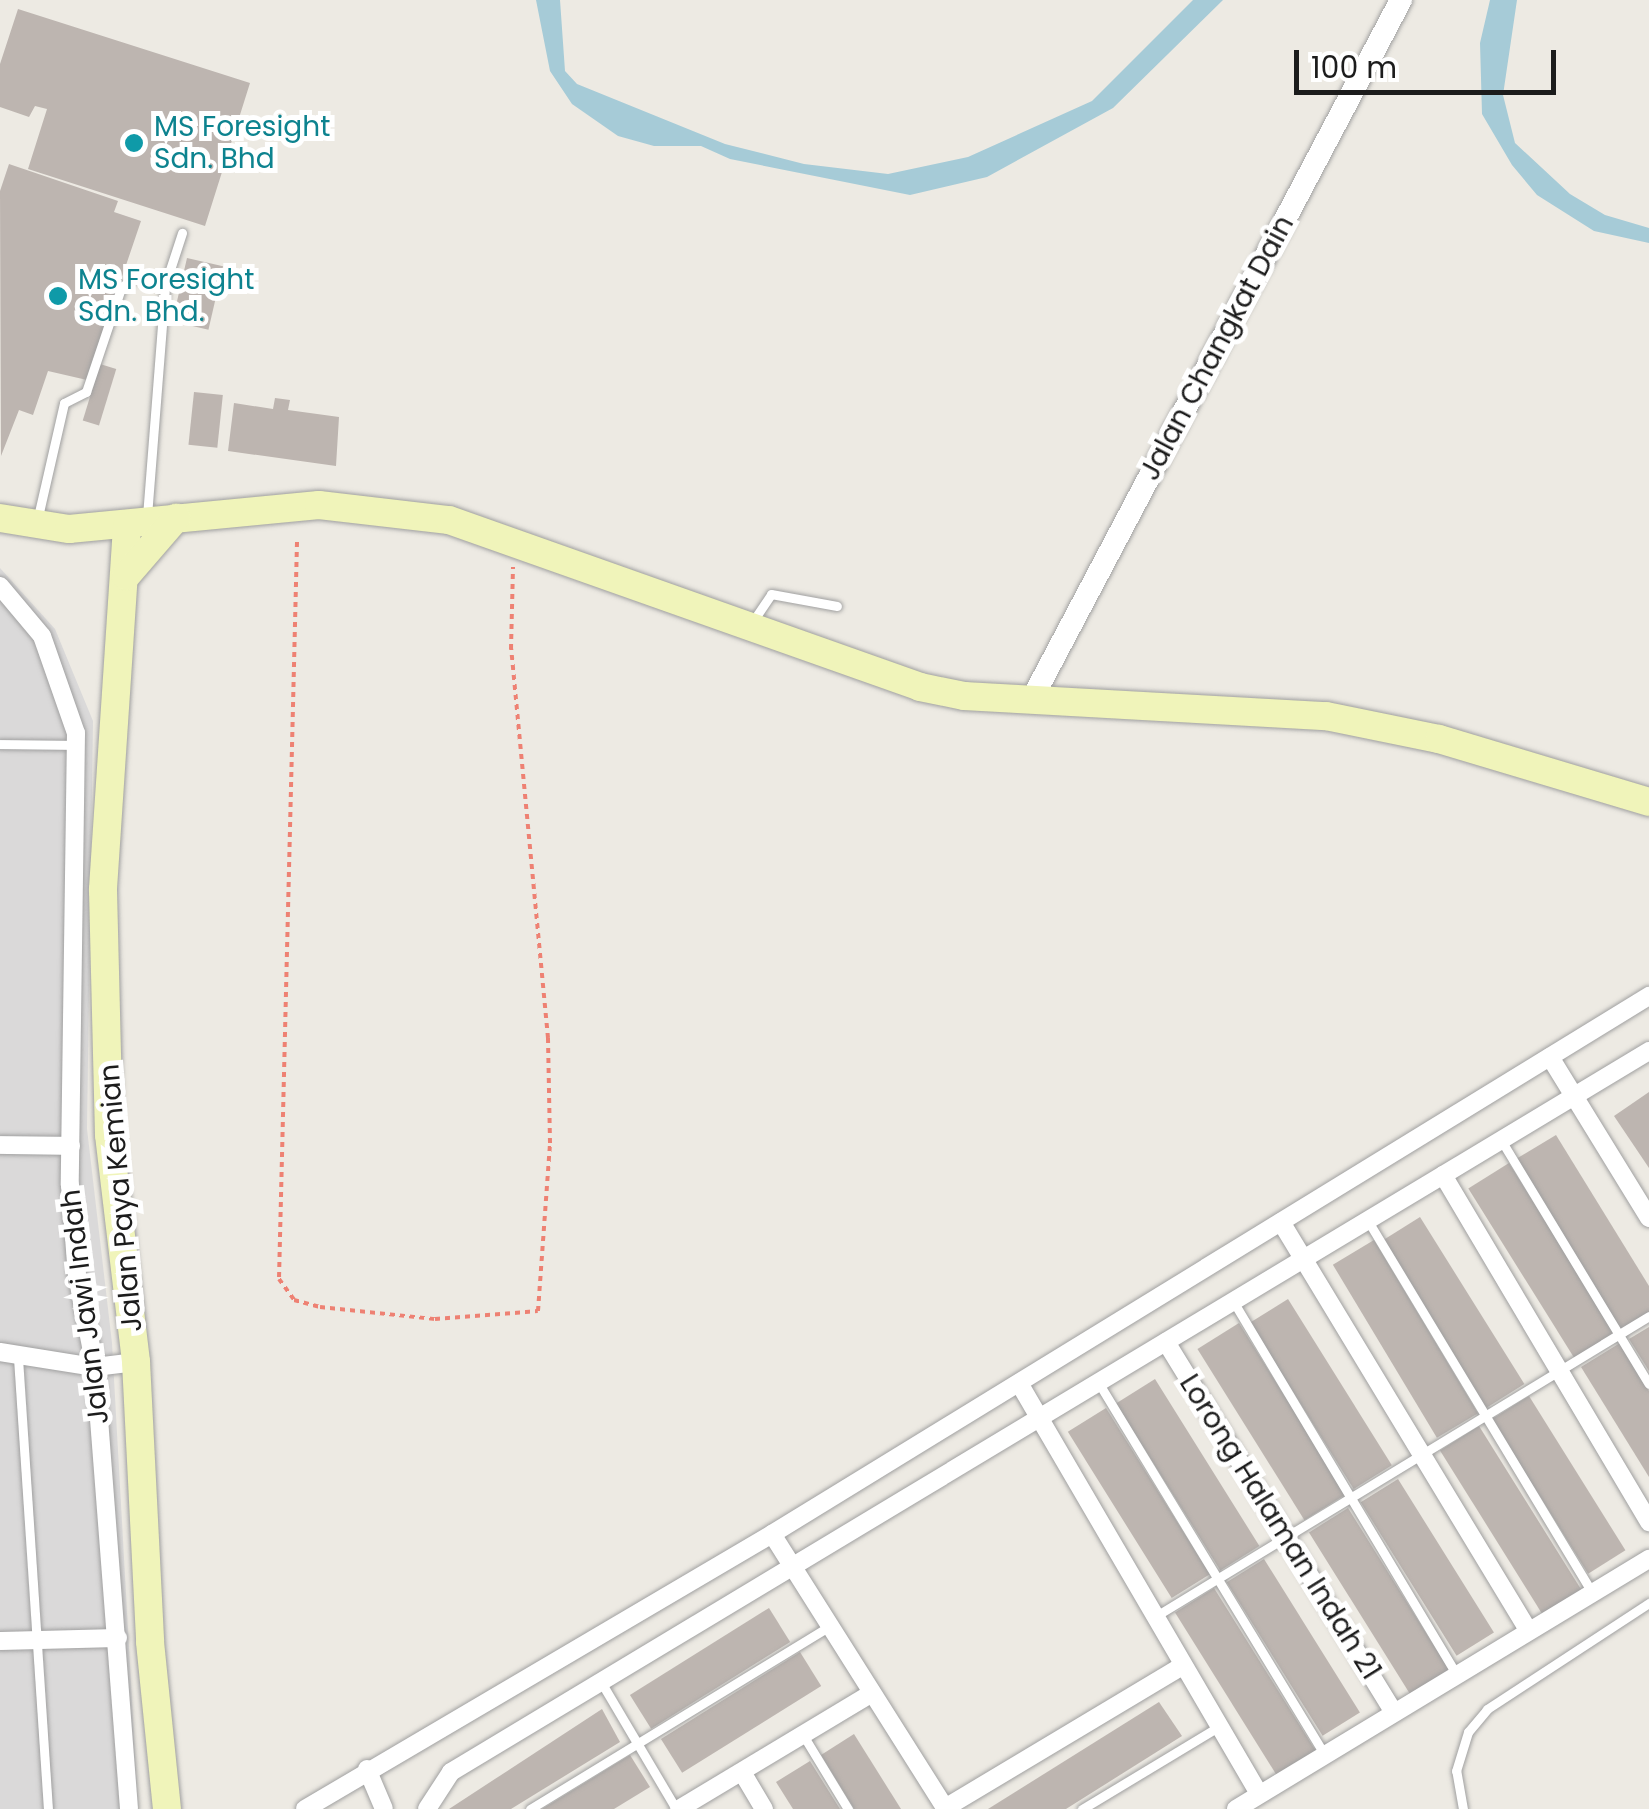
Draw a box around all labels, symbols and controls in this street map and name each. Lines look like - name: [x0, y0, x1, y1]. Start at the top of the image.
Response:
- scale bar: [1299, 30, 1562, 92]
- text: 100 m: [1311, 46, 1397, 89]
- place label: MS Foresight Sdn. Bhd: [154, 110, 330, 176]
- marker: MS Foresight Sdn. Bhd: [123, 132, 145, 154]
- street label: Jalan Changkat Dain: [1133, 210, 1301, 486]
- place label: MS Foresight Sdn. Bhd.: [78, 263, 254, 329]
- marker: MS Foresight Sdn. Bhd.: [47, 285, 69, 307]
- street label: Jalan Paya Kemian: [93, 1063, 149, 1333]
- street label: Jalan Jawi Indah: [54, 1188, 116, 1426]
- street label: Lorong Halaman Indah 21: [1172, 1368, 1388, 1686]

